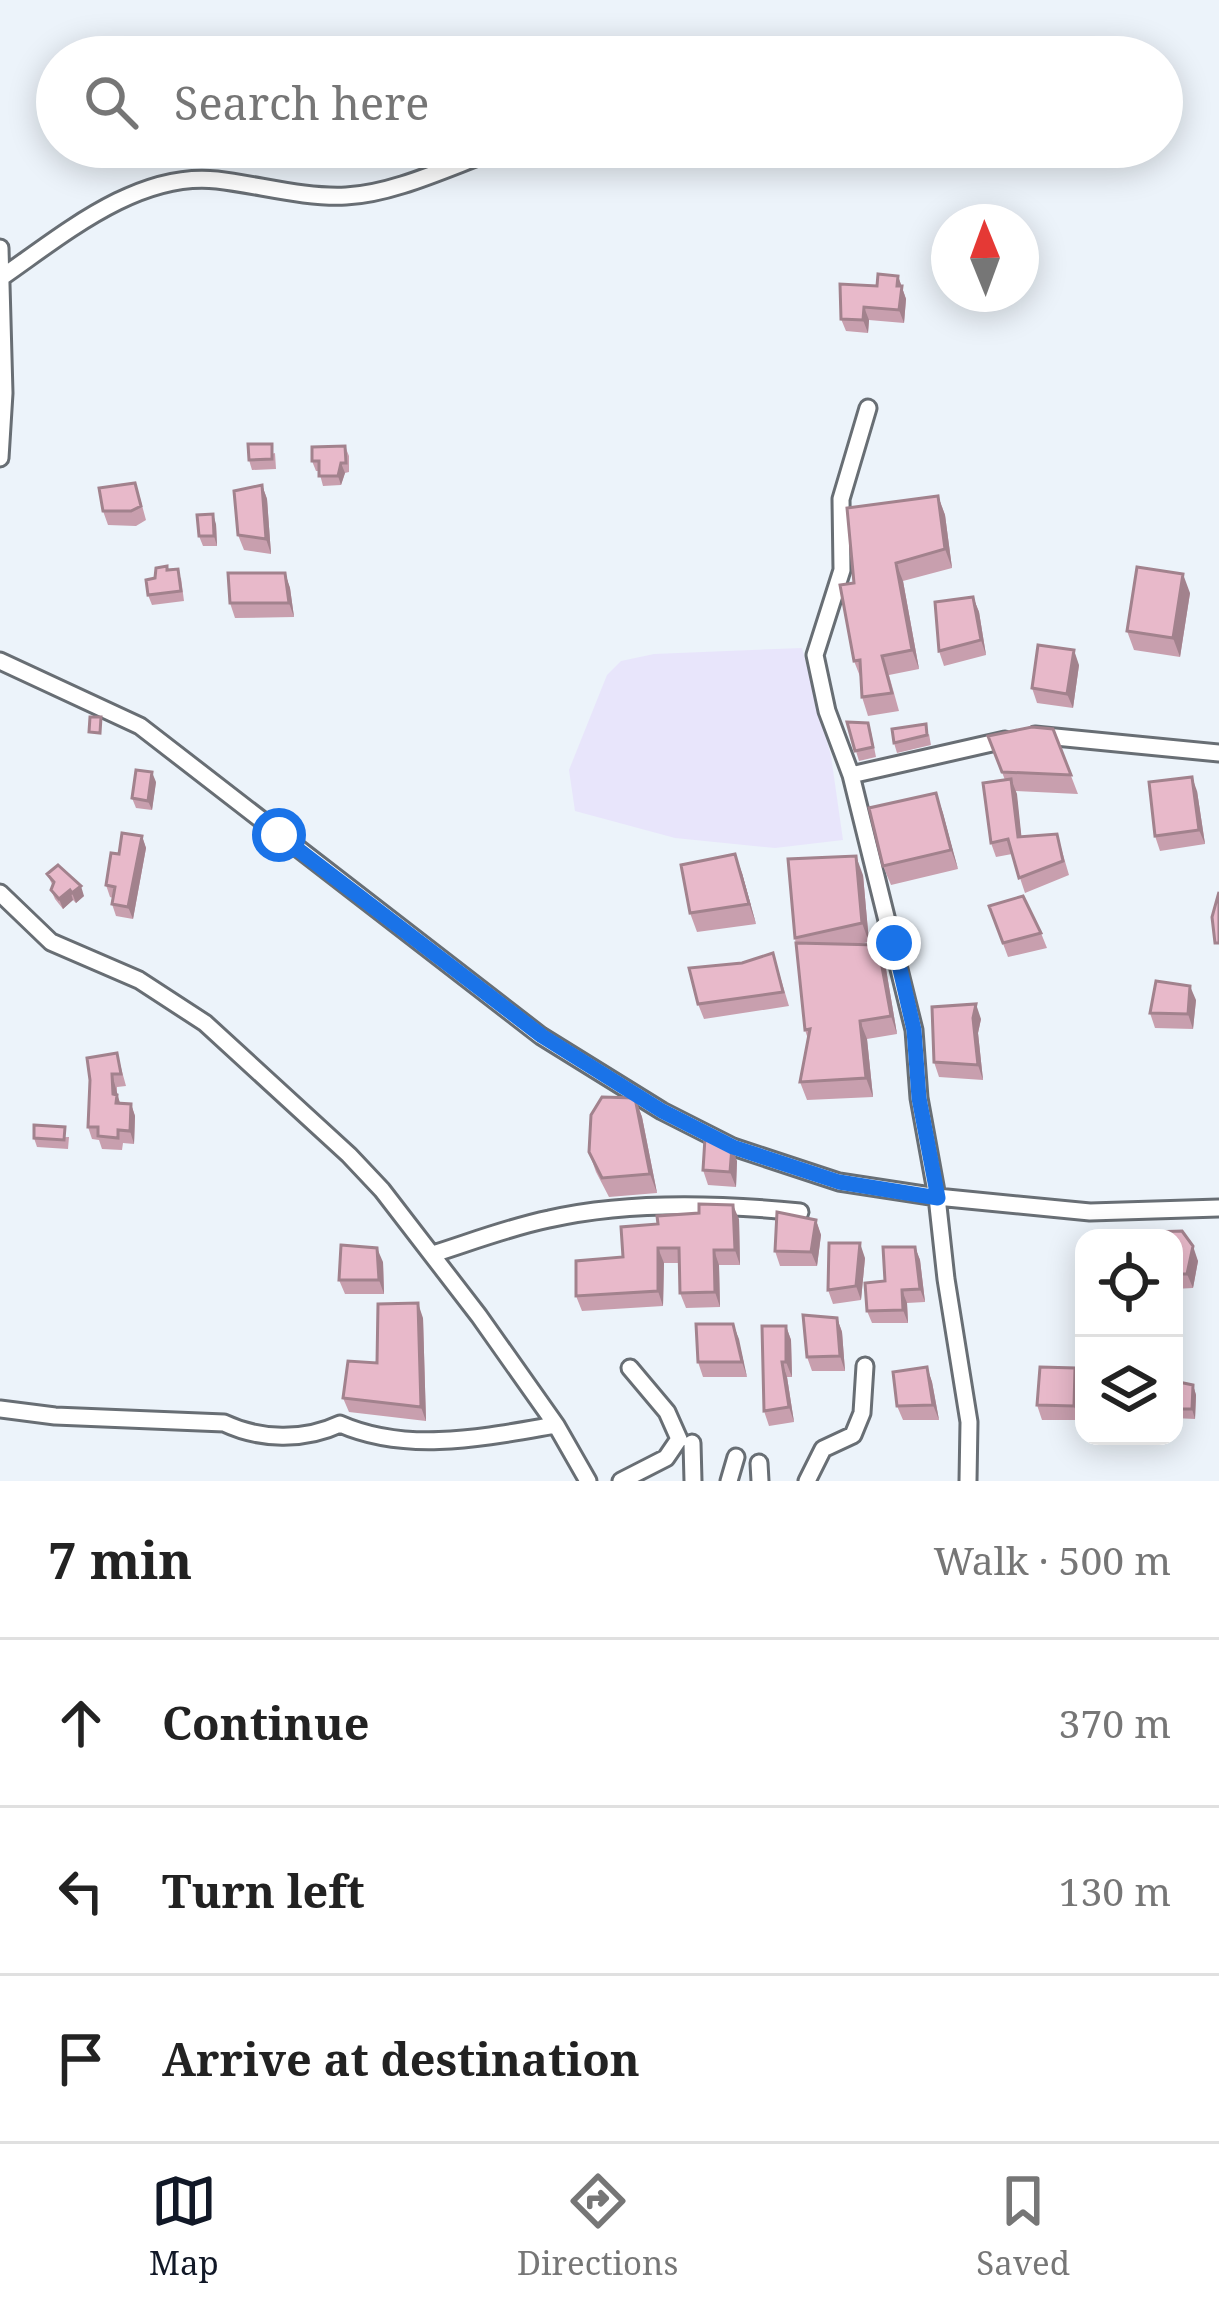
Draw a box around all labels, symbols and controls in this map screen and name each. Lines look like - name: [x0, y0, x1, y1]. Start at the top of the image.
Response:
- search box: [36, 36, 1183, 168]
- icon: search: [78, 69, 144, 135]
- text: Search here: [174, 72, 429, 133]
- north arrow: [931, 204, 1039, 312]
- route start: [252, 808, 306, 862]
- route end: [867, 916, 921, 970]
- map controls: [1075, 1229, 1183, 1445]
- button: locate: [1075, 1229, 1183, 1337]
- button: layers: [1075, 1337, 1183, 1445]
- text: 7 min: [48, 1524, 192, 1594]
- text: Walk · 500 m: [934, 1533, 1171, 1586]
- icon: ahead: [48, 1690, 114, 1756]
- text: Continue: [162, 1692, 370, 1753]
- text: 370 m: [1059, 1696, 1171, 1749]
- icon: left: [48, 1858, 114, 1924]
- text: Turn left: [162, 1860, 365, 1921]
- text: 130 m: [1059, 1864, 1171, 1917]
- icon: arrive: [48, 2026, 114, 2092]
- text: Arrive at destination: [162, 2028, 640, 2089]
- tab: Map: [149, 2168, 219, 2285]
- tab: Directions: [517, 2168, 678, 2285]
- tab: Saved: [976, 2168, 1070, 2285]

